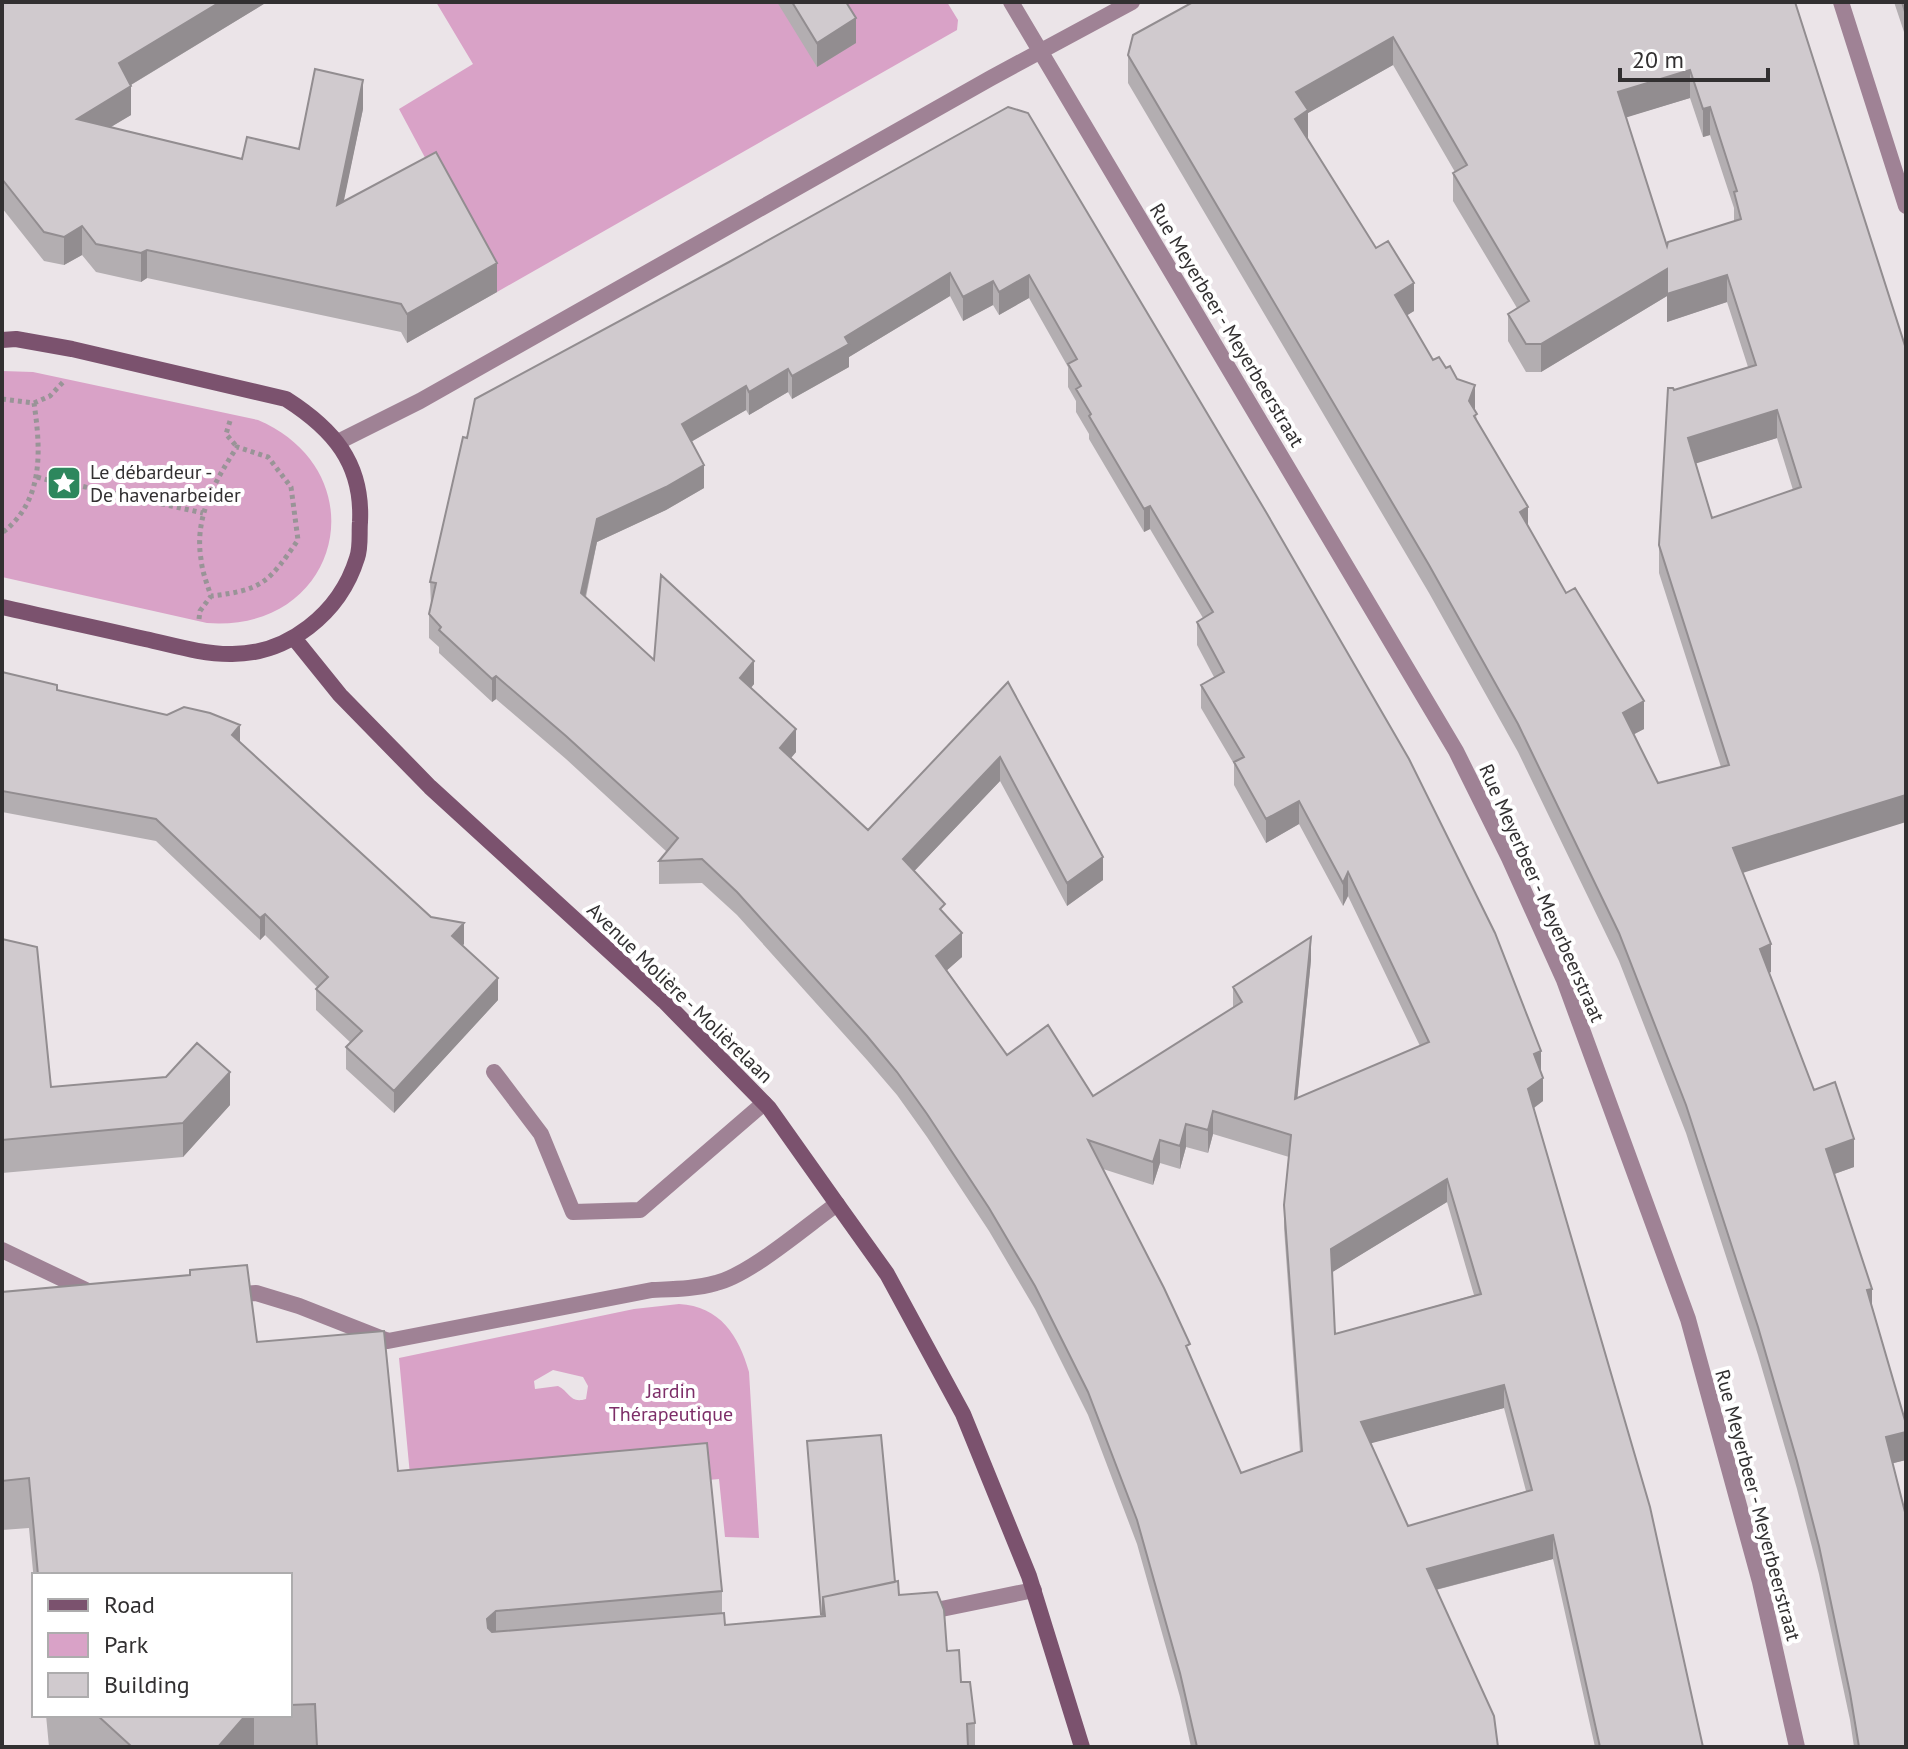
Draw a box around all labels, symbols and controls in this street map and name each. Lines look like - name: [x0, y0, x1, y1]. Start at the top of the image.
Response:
- scale bar: [1620, 32, 1768, 82]
- text: 20 m: [1632, 44, 1684, 75]
- street label: Rue Meyerbeer - Meyerbeerstraat: [1144, 198, 1310, 452]
- place label: Le débardeur - De havenarbeider: [90, 459, 241, 508]
- place icon: Le débardeur - De havenarbeider: [45, 464, 83, 502]
- street label: Rue Meyerbeer - Meyerbeerstraat: [1473, 760, 1611, 1026]
- street label: Avenue Molière - Molièrelaan: [581, 897, 779, 1089]
- street label: Rue Meyerbeer - Meyerbeerstraat: [1709, 1366, 1807, 1644]
- park label: Jardin Thérapeutique: [609, 1378, 733, 1427]
- legend: [32, 1573, 292, 1717]
- text: Road: [104, 1589, 155, 1620]
- text: Park: [104, 1629, 149, 1660]
- text: Building: [104, 1669, 190, 1700]

